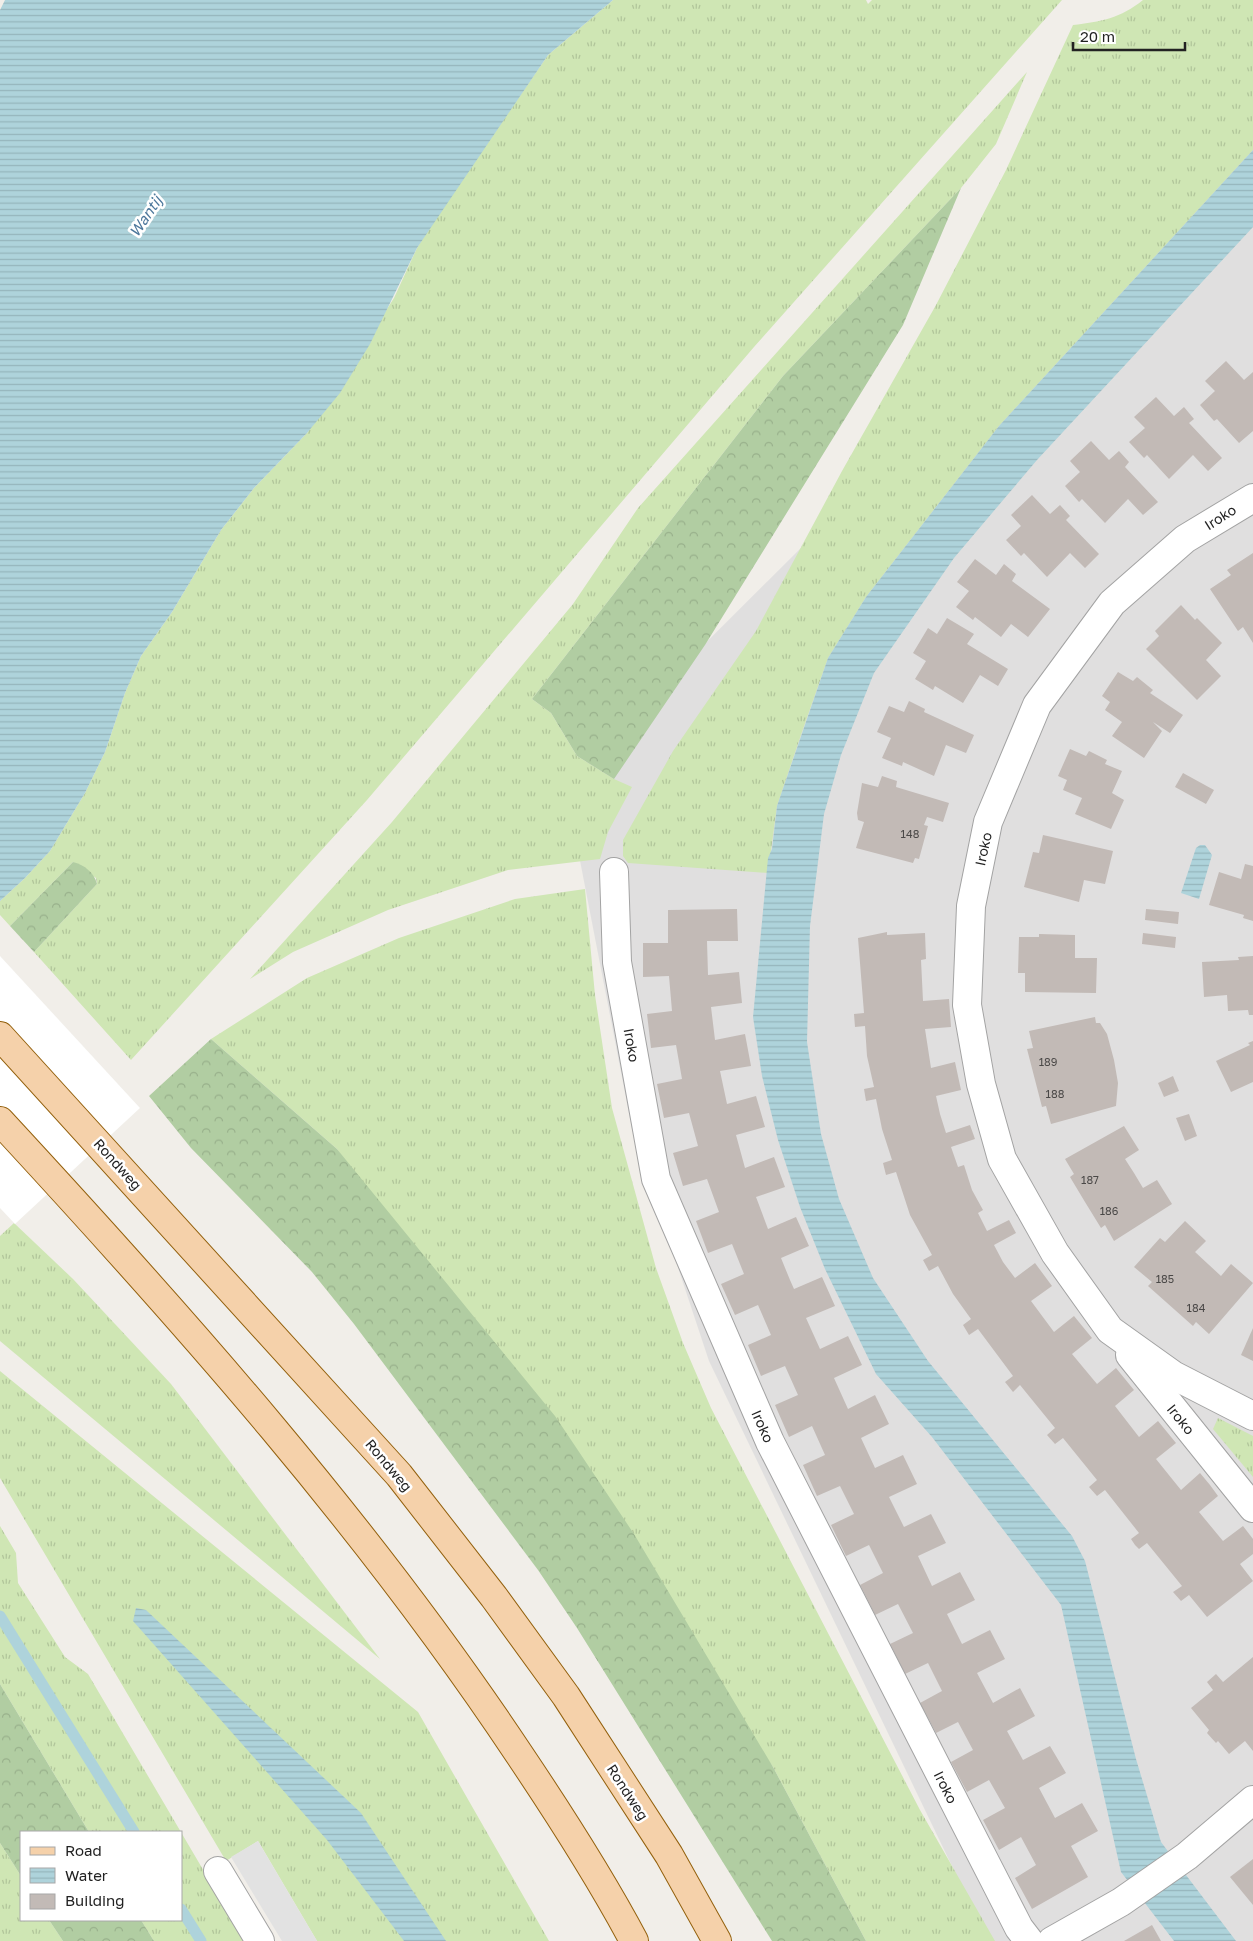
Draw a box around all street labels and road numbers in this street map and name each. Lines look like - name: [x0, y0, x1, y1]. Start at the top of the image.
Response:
- street label: Iroko: [1201, 501, 1239, 533]
- street label: Iroko: [971, 831, 995, 867]
- street label: Iroko: [621, 1027, 643, 1063]
- street label: Rondweg: [91, 1135, 145, 1193]
- street label: Iroko: [1164, 1400, 1198, 1438]
- street label: Iroko: [748, 1407, 778, 1445]
- street label: Rondweg: [362, 1435, 416, 1495]
- street label: Rondweg: [604, 1761, 652, 1823]
- street label: Iroko: [931, 1768, 961, 1806]

